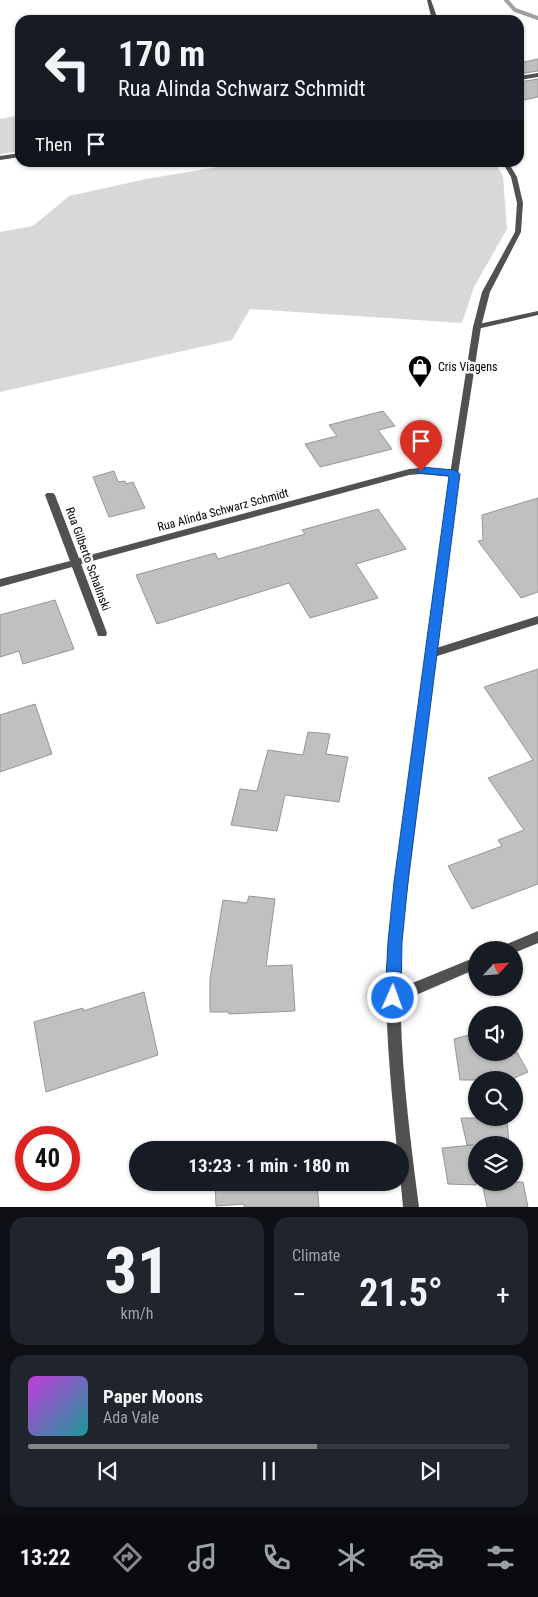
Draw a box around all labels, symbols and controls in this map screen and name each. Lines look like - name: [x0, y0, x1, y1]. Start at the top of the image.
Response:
- text: 170 m: [118, 34, 205, 75]
- icon: left: [35, 35, 100, 100]
- text: Rua Alinda Schwarz Schmidt: [118, 76, 366, 101]
- icon: arrive: [82, 130, 110, 158]
- text: Then: [35, 133, 72, 156]
- shop icon: Cris Viagens: [407, 354, 433, 388]
- place label: Cris Viagens: [438, 360, 498, 374]
- pin: [400, 420, 442, 471]
- icon: arrive: [407, 427, 435, 455]
- street label: Rua Alinda Schwarz Schmidt: [156, 486, 290, 534]
- street label: Rua Gilberto Schalinski: [63, 505, 113, 613]
- north arrow: [468, 941, 522, 996]
- map controls: [468, 941, 523, 1191]
- position arrow: [366, 971, 418, 1023]
- button: sound: [468, 1006, 523, 1061]
- button: search: [468, 1071, 523, 1126]
- speed limit sign: 40: [15, 1126, 80, 1191]
- button: layers: [468, 1136, 523, 1191]
- text: 13:23 · 1 min · 180 m: [188, 1154, 350, 1177]
- text: 31: [104, 1233, 170, 1309]
- text: Climate: [292, 1246, 340, 1265]
- text: 21.5°: [359, 1271, 443, 1315]
- text: −: [292, 1278, 306, 1311]
- text: +: [496, 1278, 510, 1311]
- text: km/h: [121, 1304, 153, 1323]
- text: Paper Moons: [103, 1385, 203, 1408]
- text: Ada Vale: [103, 1408, 159, 1427]
- icon: previous: [94, 1457, 122, 1485]
- icon: pause: [255, 1457, 283, 1485]
- icon: next: [416, 1457, 444, 1485]
- icon: directions: [110, 1540, 145, 1575]
- icon: music: [185, 1540, 220, 1575]
- icon: phone: [259, 1540, 294, 1575]
- icon: climate: [334, 1540, 369, 1575]
- icon: car: [409, 1540, 444, 1575]
- icon: filters: [483, 1540, 518, 1575]
- text: 13:22: [20, 1545, 70, 1570]

